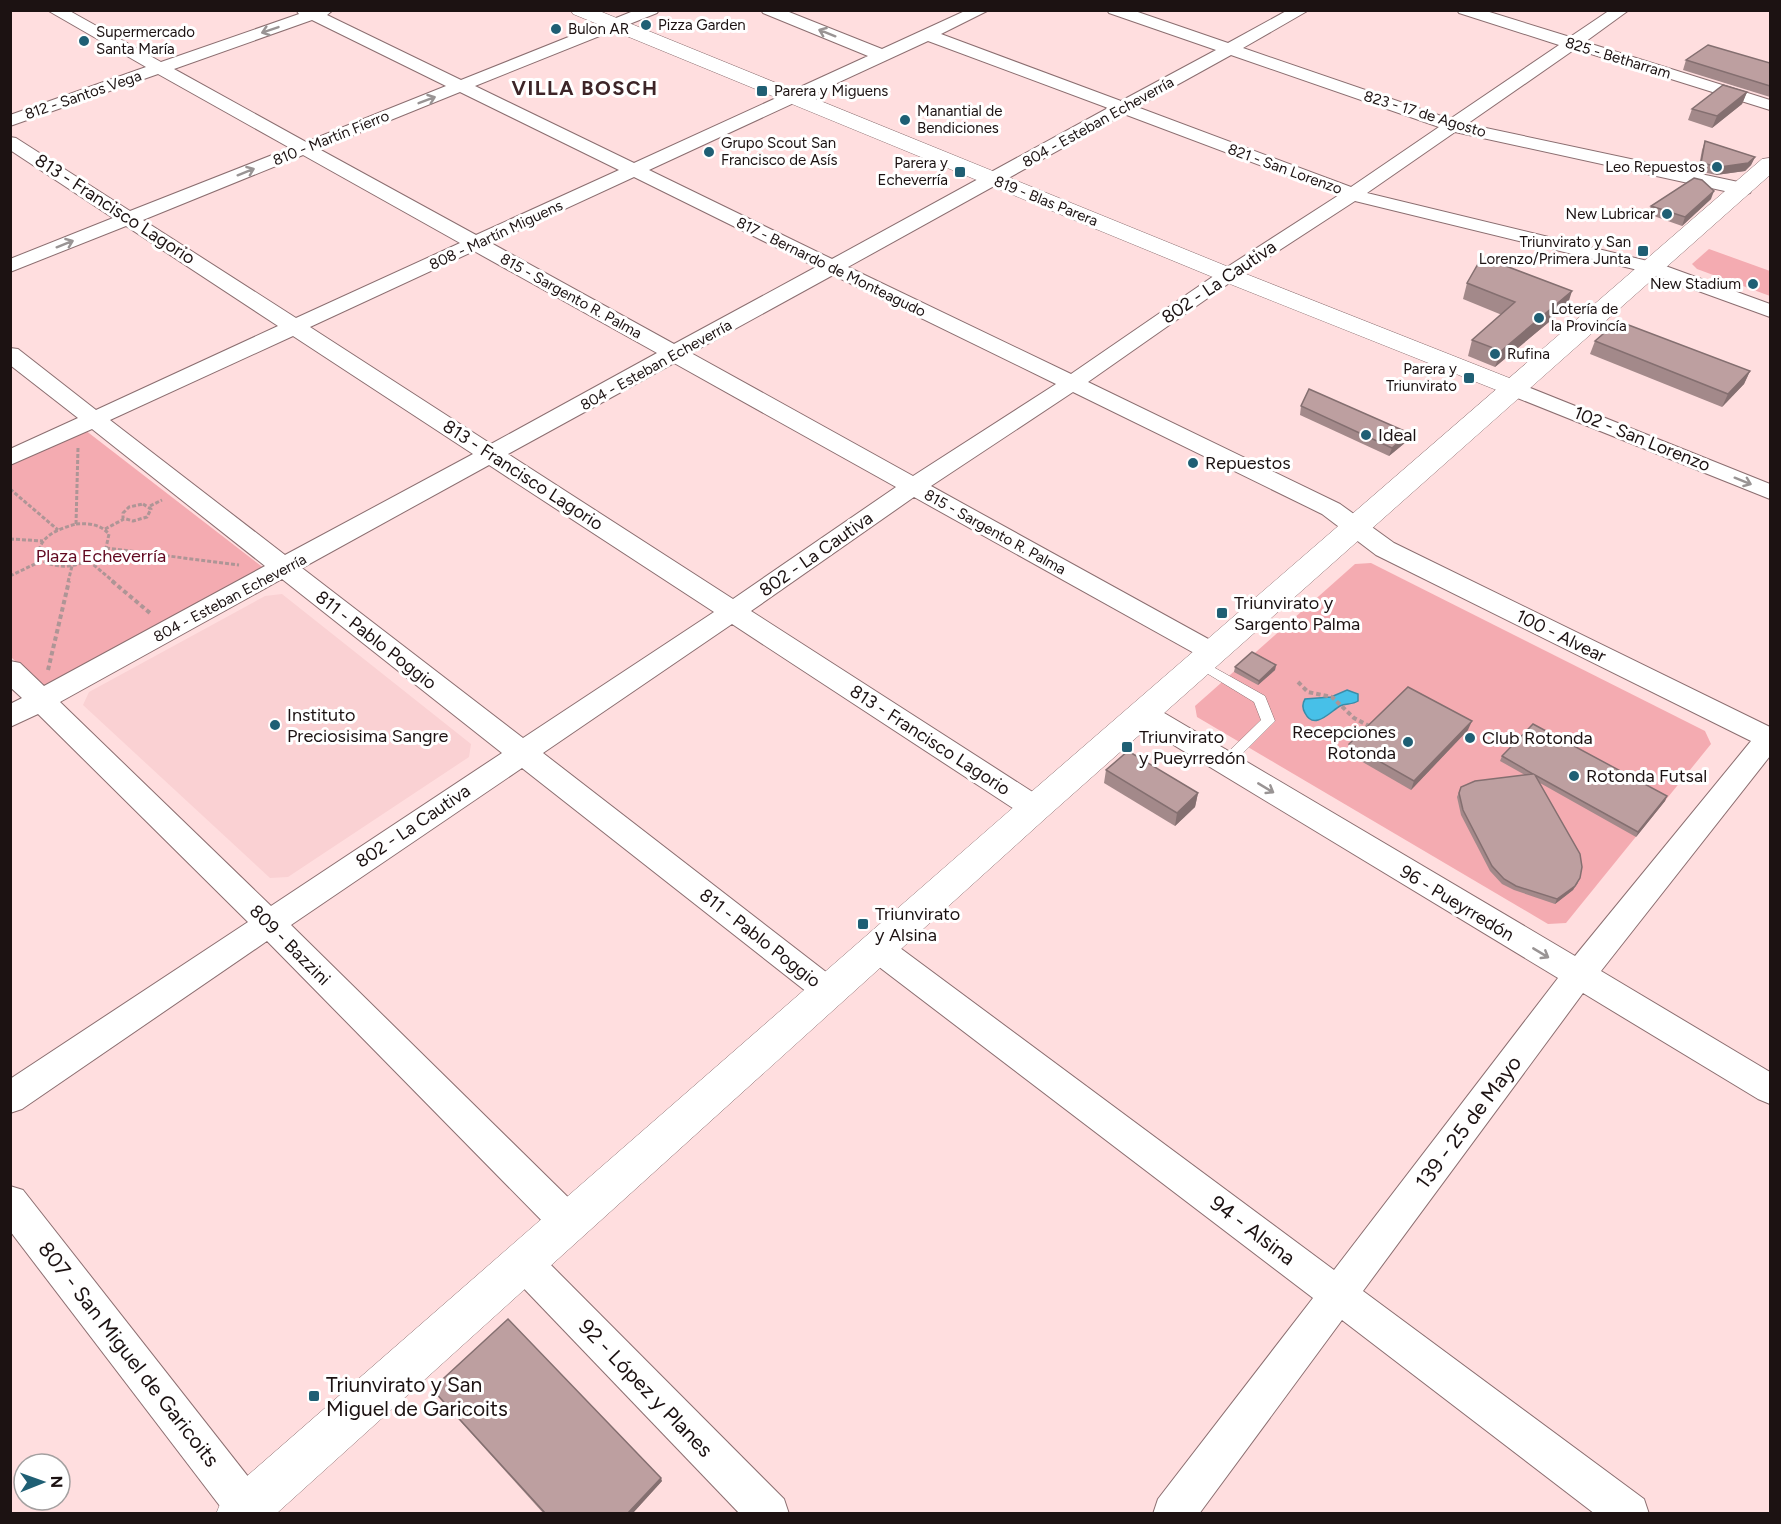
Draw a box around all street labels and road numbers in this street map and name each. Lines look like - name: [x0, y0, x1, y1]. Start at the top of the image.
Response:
- street label: 825 - Betharram: [1563, 33, 1673, 83]
- street label: 812 - Santos Vega: [22, 67, 144, 123]
- street label: 804 - Esteban Echeverría: [1019, 73, 1177, 171]
- street label: 823 - 17 de Agosto: [1362, 87, 1489, 141]
- street label: 810 - Martín Fierro: [270, 106, 392, 170]
- street label: 821 - San Lorenzo: [1225, 140, 1345, 198]
- street label: 813 - Francisco Lagorio: [31, 149, 199, 269]
- street label: 819 - Blas Parera: [991, 172, 1101, 230]
- street label: 808 - Martín Miguens: [426, 196, 566, 274]
- street label: 817 - Bernardo de Monteagudo: [733, 213, 929, 321]
- street label: 802 - La Cautiva: [1157, 236, 1281, 328]
- street label: 815 - Sargento R. Palma: [497, 250, 645, 342]
- street label: 804 - Esteban Echeverría: [577, 316, 735, 414]
- street label: 102 - San Lorenzo: [1571, 402, 1713, 476]
- street label: 813 - Francisco Lagorio: [439, 415, 607, 535]
- street label: 815 - Sargento R. Palma: [921, 486, 1069, 578]
- street label: 802 - La Cautiva: [755, 507, 877, 601]
- street label: 804 - Esteban Echeverría: [151, 550, 309, 646]
- street label: 811 - Pablo Poggio: [311, 586, 441, 694]
- street label: 100 - Alvear: [1512, 605, 1610, 667]
- street label: 813 - Francisco Lagorio: [846, 680, 1014, 800]
- street label: 802 - La Cautiva: [351, 780, 475, 872]
- street label: 96 - Pueyrredón: [1396, 860, 1518, 946]
- street label: 811 - Pablo Poggio: [695, 884, 825, 992]
- street label: 809 - Bazzini: [245, 900, 335, 990]
- street label: 139 - 25 de Mayo: [1410, 1050, 1526, 1194]
- street label: 94 - Alsina: [1206, 1190, 1300, 1270]
- street label: 807 - San Miguel de Garicoits: [33, 1236, 225, 1472]
- street label: 92 - López y Planes: [574, 1314, 718, 1462]

